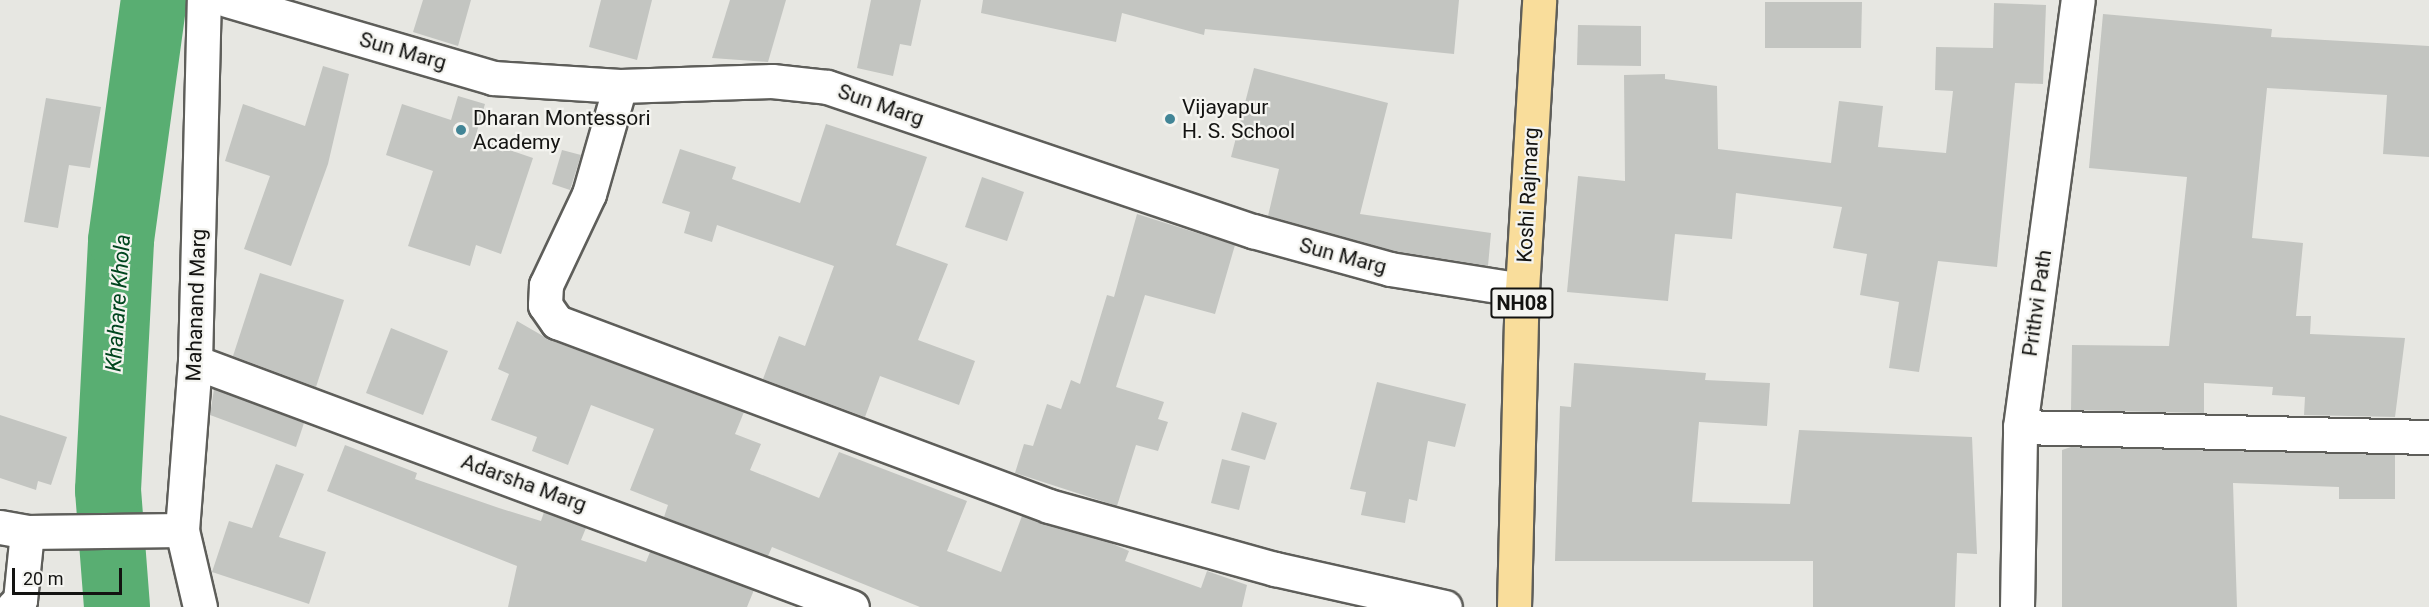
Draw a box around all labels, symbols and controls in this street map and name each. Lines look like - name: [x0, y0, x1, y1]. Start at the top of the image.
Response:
- street label: Sun Marg: [357, 27, 449, 75]
- street label: Sun Marg: [835, 79, 927, 131]
- place label: Vijayapur H. S. School: [1182, 94, 1295, 144]
- place label: Dharan Montessori Academy: [473, 105, 650, 155]
- marker: Vijayapur H. S. School: [1163, 112, 1177, 126]
- marker: Dharan Montessori Academy: [454, 123, 468, 137]
- street label: Koshi Rajmarg: [1512, 127, 1544, 263]
- street label: Mahanand Marg: [181, 228, 211, 382]
- street label: Sun Marg: [1297, 232, 1389, 280]
- water label: Khahare Khola: [100, 233, 136, 373]
- street label: Prithvi Path: [2017, 248, 2057, 358]
- road number: NH08: [1489, 286, 1555, 320]
- street label: Adarsha Marg: [458, 449, 590, 517]
- scale bar: [15, 556, 124, 594]
- text: 20 m: [23, 568, 63, 589]

